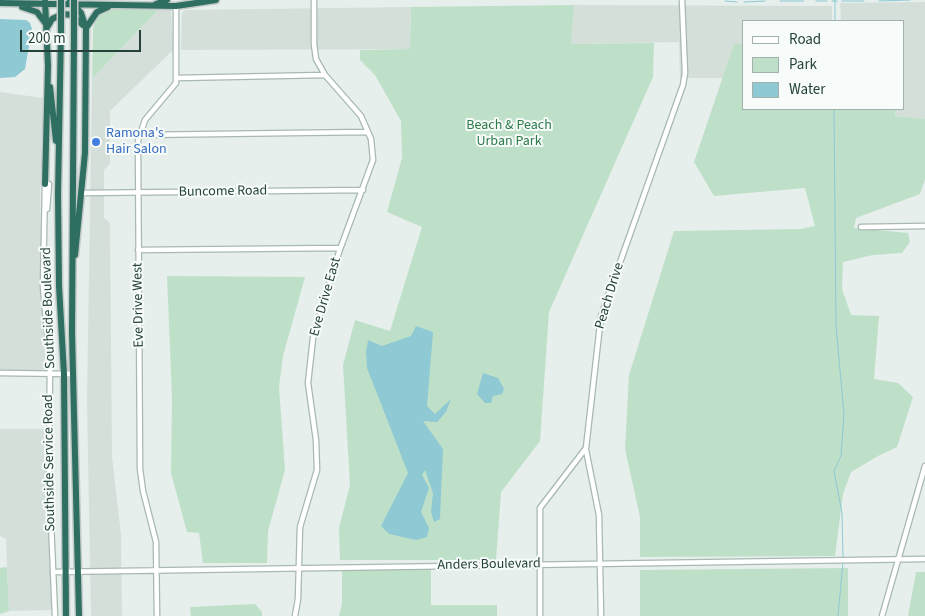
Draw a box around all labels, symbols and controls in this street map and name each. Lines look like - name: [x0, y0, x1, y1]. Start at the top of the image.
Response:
- scale bar: [22, 20, 144, 52]
- legend: [742, 20, 905, 110]
- text: 200 m: [28, 28, 66, 49]
- text: Road: [789, 29, 821, 50]
- text: Park: [789, 54, 817, 75]
- text: Water: [789, 79, 825, 100]
- park label: Beach & Peach Urban Park: [466, 118, 552, 150]
- place label: Ramona's Hair Salon: [106, 126, 167, 158]
- marker: Ramona's Hair Salon: [90, 136, 102, 148]
- street label: Buncome Road: [179, 183, 267, 201]
- street label: Southside Boulevard: [38, 247, 60, 369]
- street label: Eve Drive East: [307, 256, 345, 338]
- street label: Peach Drive: [592, 261, 628, 331]
- street label: Eve Drive West: [130, 262, 148, 348]
- street label: Southside Service Road: [40, 394, 60, 532]
- street label: Anders Boulevard: [437, 556, 541, 574]

